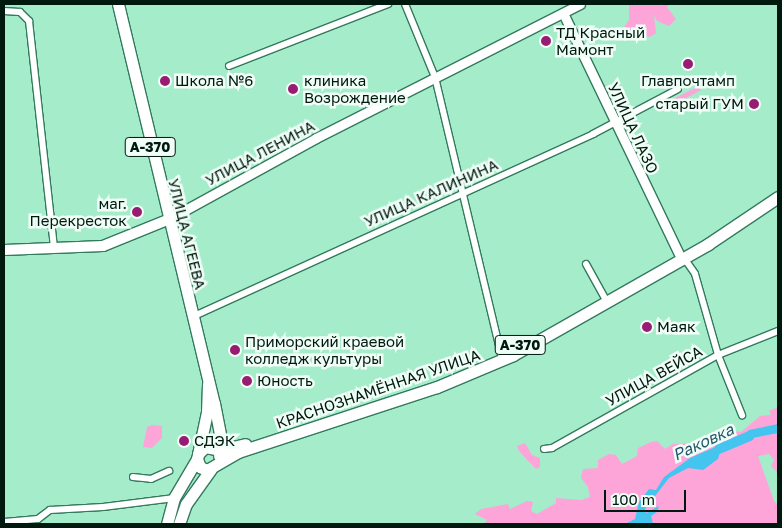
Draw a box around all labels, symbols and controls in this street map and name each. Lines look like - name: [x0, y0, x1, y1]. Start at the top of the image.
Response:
- place label: ТД Красный Мамонт: [556, 23, 645, 58]
- marker: ТД Красный Мамонт: [540, 35, 552, 47]
- marker: Главпочтамп: [682, 58, 694, 70]
- place label: клиника Возрождение: [304, 71, 406, 106]
- place label: Школа №6: [175, 72, 253, 90]
- place label: Главпочтамп: [641, 72, 735, 90]
- marker: Школа №6: [159, 75, 171, 87]
- street label: УЛИЦА ЛАЗО: [604, 80, 662, 176]
- marker: клиника Возрождение: [286, 82, 300, 96]
- place label: старый ГУМ: [656, 95, 744, 113]
- marker: старый ГУМ: [748, 98, 760, 110]
- street label: УЛИЦА ЛЕНИНА: [202, 117, 318, 189]
- road number: А-370: [124, 136, 176, 158]
- street label: УЛИЦА КАЛИНИНА: [361, 155, 501, 231]
- street label: УЛИЦА АГЕЕВА: [165, 177, 209, 291]
- place label: маг. Перекресток: [30, 194, 127, 229]
- marker: маг. Перекресток: [131, 206, 143, 218]
- place label: Маяк: [657, 318, 696, 336]
- marker: Маяк: [641, 321, 653, 333]
- place label: Приморский краевой колледж культуры: [245, 332, 404, 367]
- road number: А-370: [494, 334, 546, 356]
- street label: УЛИЦА ВЕЙСА: [603, 342, 705, 410]
- marker: Приморский краевой колледж культуры: [229, 344, 241, 356]
- street label: КРАСНОЗНАМЁННАЯ УЛИЦА: [274, 346, 482, 432]
- place label: Юность: [257, 372, 313, 390]
- marker: Юность: [241, 375, 253, 387]
- water label: Раковка: [669, 420, 737, 464]
- place label: СДЭК: [194, 432, 235, 450]
- marker: СДЭК: [178, 435, 190, 447]
- scale bar: [607, 480, 690, 512]
- text: 100 m: [612, 490, 655, 508]

